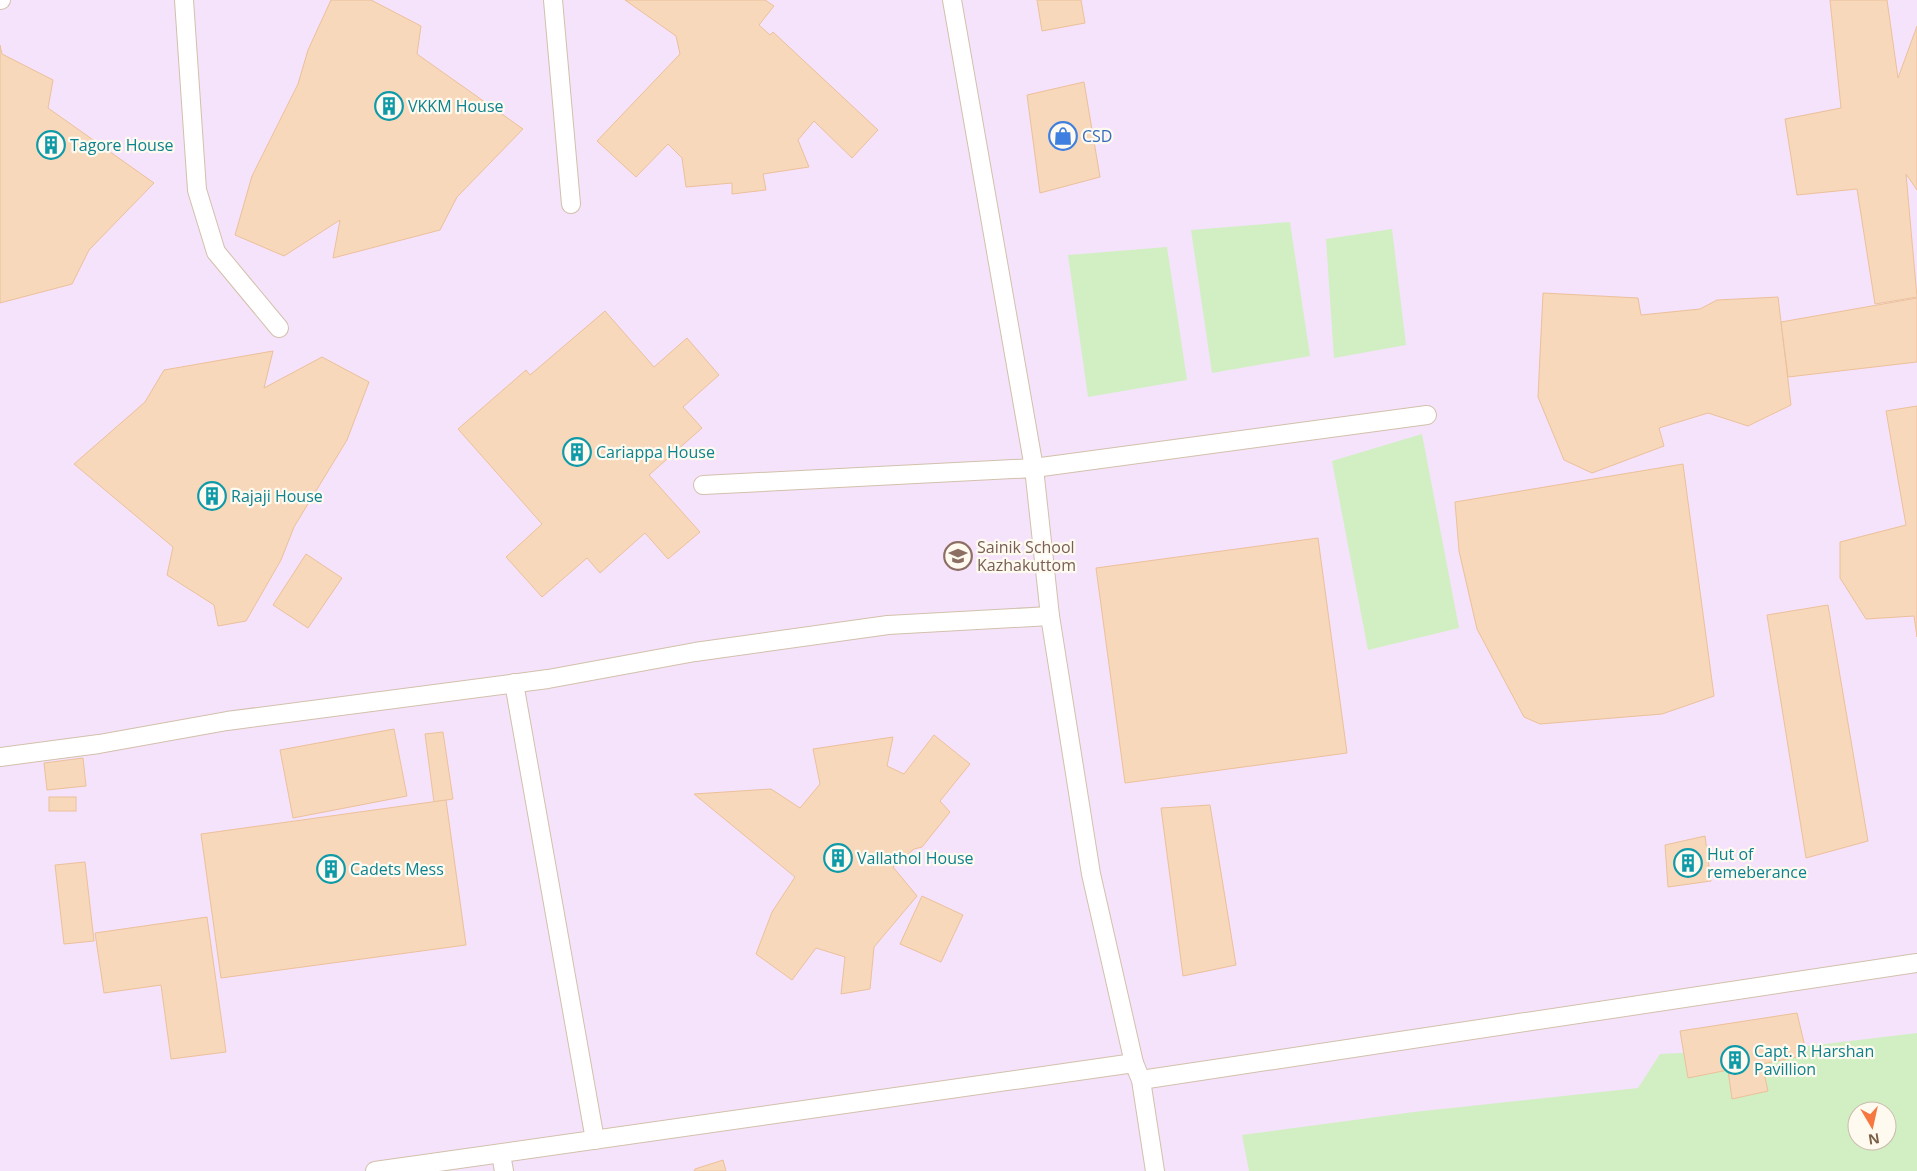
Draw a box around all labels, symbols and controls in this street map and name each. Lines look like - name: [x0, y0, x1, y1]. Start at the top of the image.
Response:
- building icon: VKKM House: [374, 91, 404, 121]
- place label: VKKM House: [408, 95, 504, 117]
- shop icon: CSD: [1048, 121, 1078, 151]
- place label: CSD: [1082, 125, 1112, 147]
- building icon: Tagore House: [36, 130, 66, 160]
- place label: Tagore House: [70, 134, 174, 156]
- building icon: Cariappa House: [562, 437, 592, 467]
- place label: Cariappa House: [596, 441, 715, 463]
- building icon: Rajaji House: [197, 481, 227, 511]
- place label: Rajaji House: [231, 485, 323, 507]
- place label: Sainik School Kazhakuttom: [977, 536, 1076, 576]
- school or university icon: Sainik School Kazhakuttom: [943, 541, 973, 571]
- building icon: Vallathol House: [823, 843, 853, 873]
- place label: Hut of remeberance: [1707, 843, 1807, 883]
- place label: Vallathol House: [857, 847, 974, 869]
- building icon: Hut of remeberance: [1673, 848, 1703, 878]
- building icon: Cadets Mess: [316, 854, 346, 884]
- place label: Cadets Mess: [350, 858, 444, 880]
- place label: Capt. R Harshan Pavillion: [1754, 1040, 1874, 1080]
- building icon: Capt. R Harshan Pavillion: [1720, 1045, 1750, 1075]
- north arrow: [1847, 1101, 1897, 1151]
- text: N: [1867, 1129, 1881, 1150]

